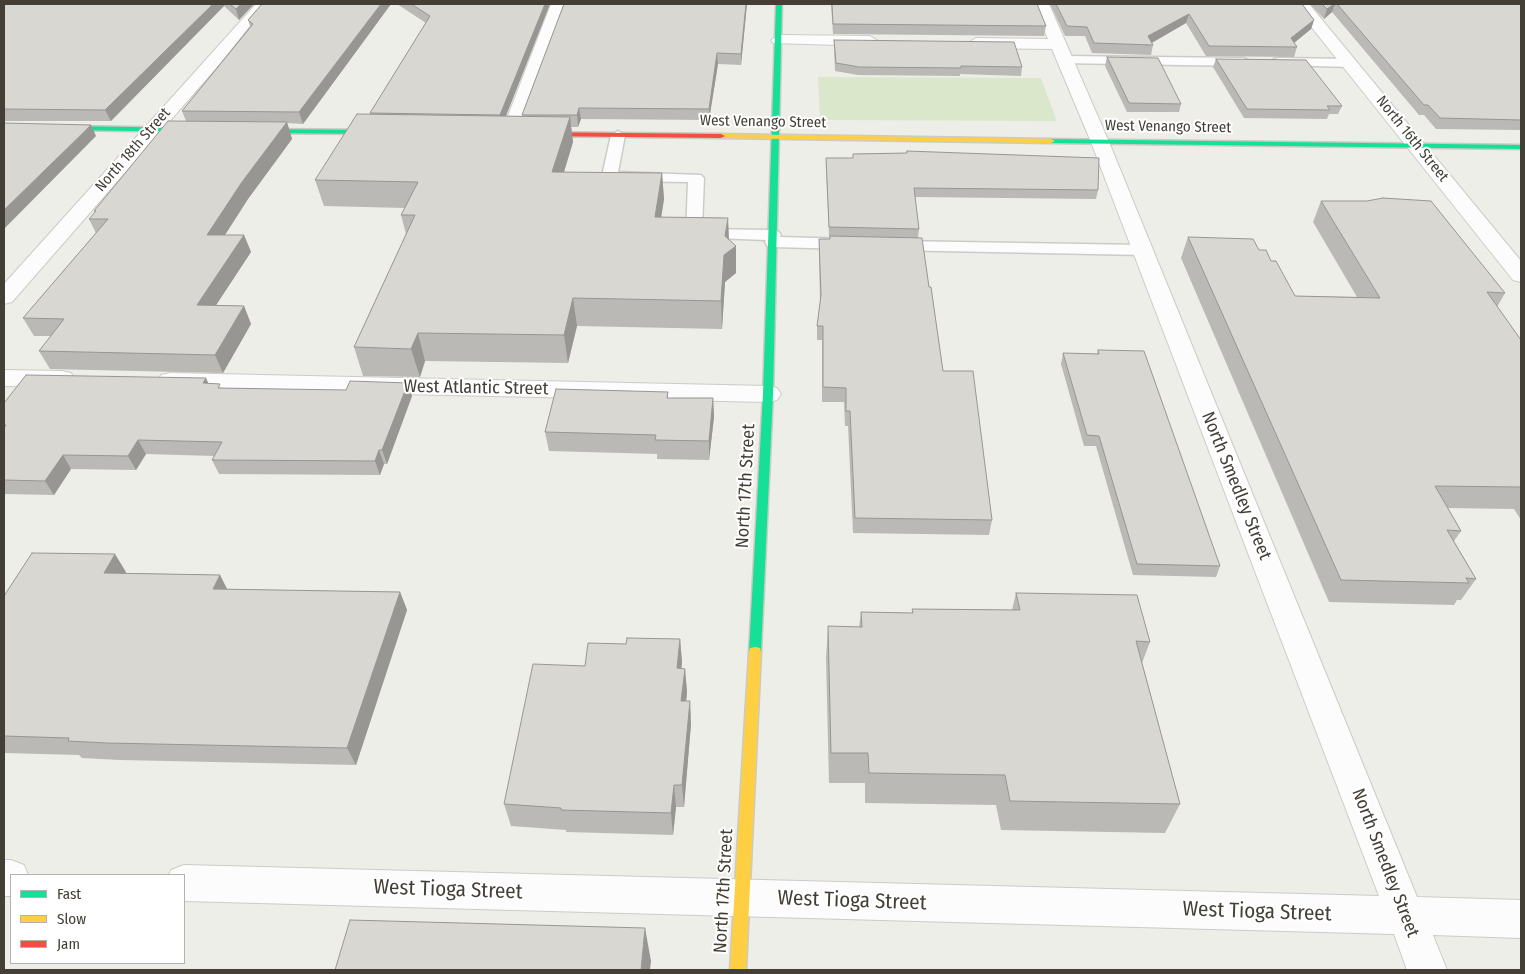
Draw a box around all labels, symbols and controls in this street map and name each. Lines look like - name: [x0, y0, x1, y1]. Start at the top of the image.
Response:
- street label: North 16th Street: [1372, 93, 1452, 185]
- street label: North 18th Street: [92, 104, 174, 196]
- street label: West Venango Street: [700, 112, 826, 132]
- street label: West Venango Street: [1105, 117, 1231, 137]
- street label: West Atlantic Street: [403, 376, 549, 400]
- street label: North Smedley Street: [1196, 409, 1276, 563]
- street label: North 17th Street: [732, 423, 760, 549]
- street label: North Smedley Street: [1347, 786, 1423, 940]
- street label: North 17th Street: [710, 828, 738, 954]
- legend: [10, 874, 185, 964]
- street label: West Tioga Street: [373, 875, 523, 905]
- text: Fast: [57, 885, 81, 903]
- street label: West Tioga Street: [777, 886, 927, 916]
- street label: West Tioga Street: [1182, 897, 1332, 927]
- text: Slow: [57, 910, 86, 928]
- text: Jam: [57, 935, 80, 953]

